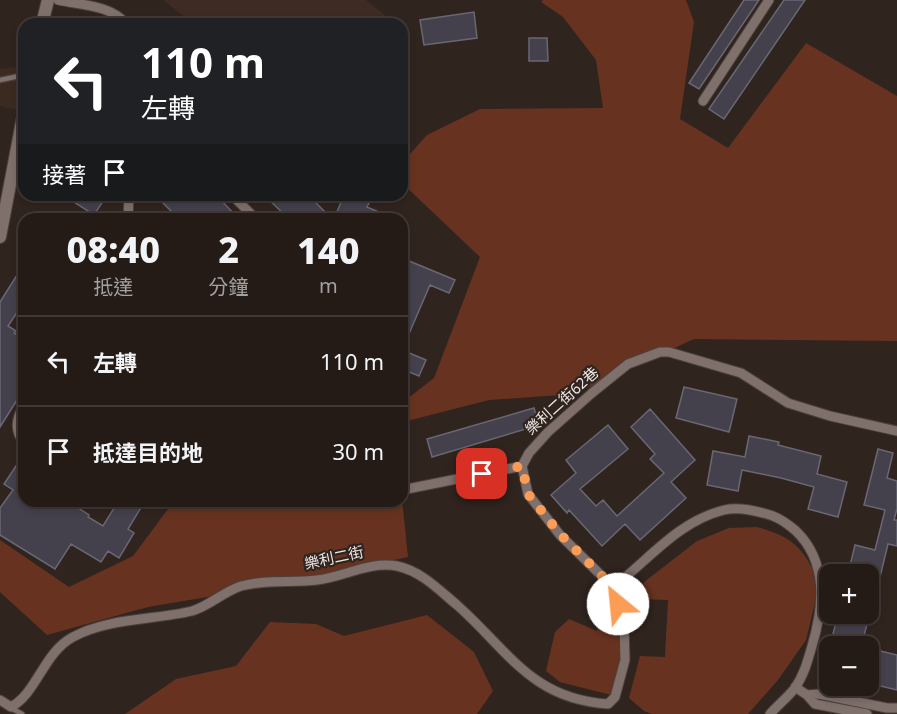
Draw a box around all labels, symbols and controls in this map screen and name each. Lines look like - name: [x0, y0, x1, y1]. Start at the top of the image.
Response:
- text: 110 m: [141, 33, 265, 90]
- icon: left: [42, 42, 120, 120]
- text: 左轉: [141, 89, 195, 126]
- icon: arrive: [98, 156, 131, 189]
- text: 接著: [42, 159, 86, 189]
- text: 08:40: [67, 225, 160, 274]
- text: 2: [218, 225, 239, 274]
- text: 140: [297, 226, 359, 275]
- text: m: [319, 272, 338, 299]
- text: 抵達: [93, 273, 133, 300]
- text: 分鐘: [209, 273, 249, 300]
- icon: left: [42, 345, 75, 378]
- text: 110 m: [320, 346, 384, 376]
- text: 左轉: [93, 347, 137, 377]
- street label: 樂利二街62巷: [520, 362, 602, 439]
- icon: arrive: [42, 435, 75, 468]
- text: 30 m: [333, 436, 384, 466]
- text: 抵達目的地: [93, 437, 203, 467]
- pin: [456, 448, 507, 499]
- icon: arrive: [465, 457, 498, 490]
- street label: 樂利二街: [302, 541, 365, 573]
- map controls: [819, 564, 879, 696]
- button: +: [819, 564, 879, 624]
- position arrow: [586, 572, 650, 636]
- button: −: [819, 636, 879, 696]

